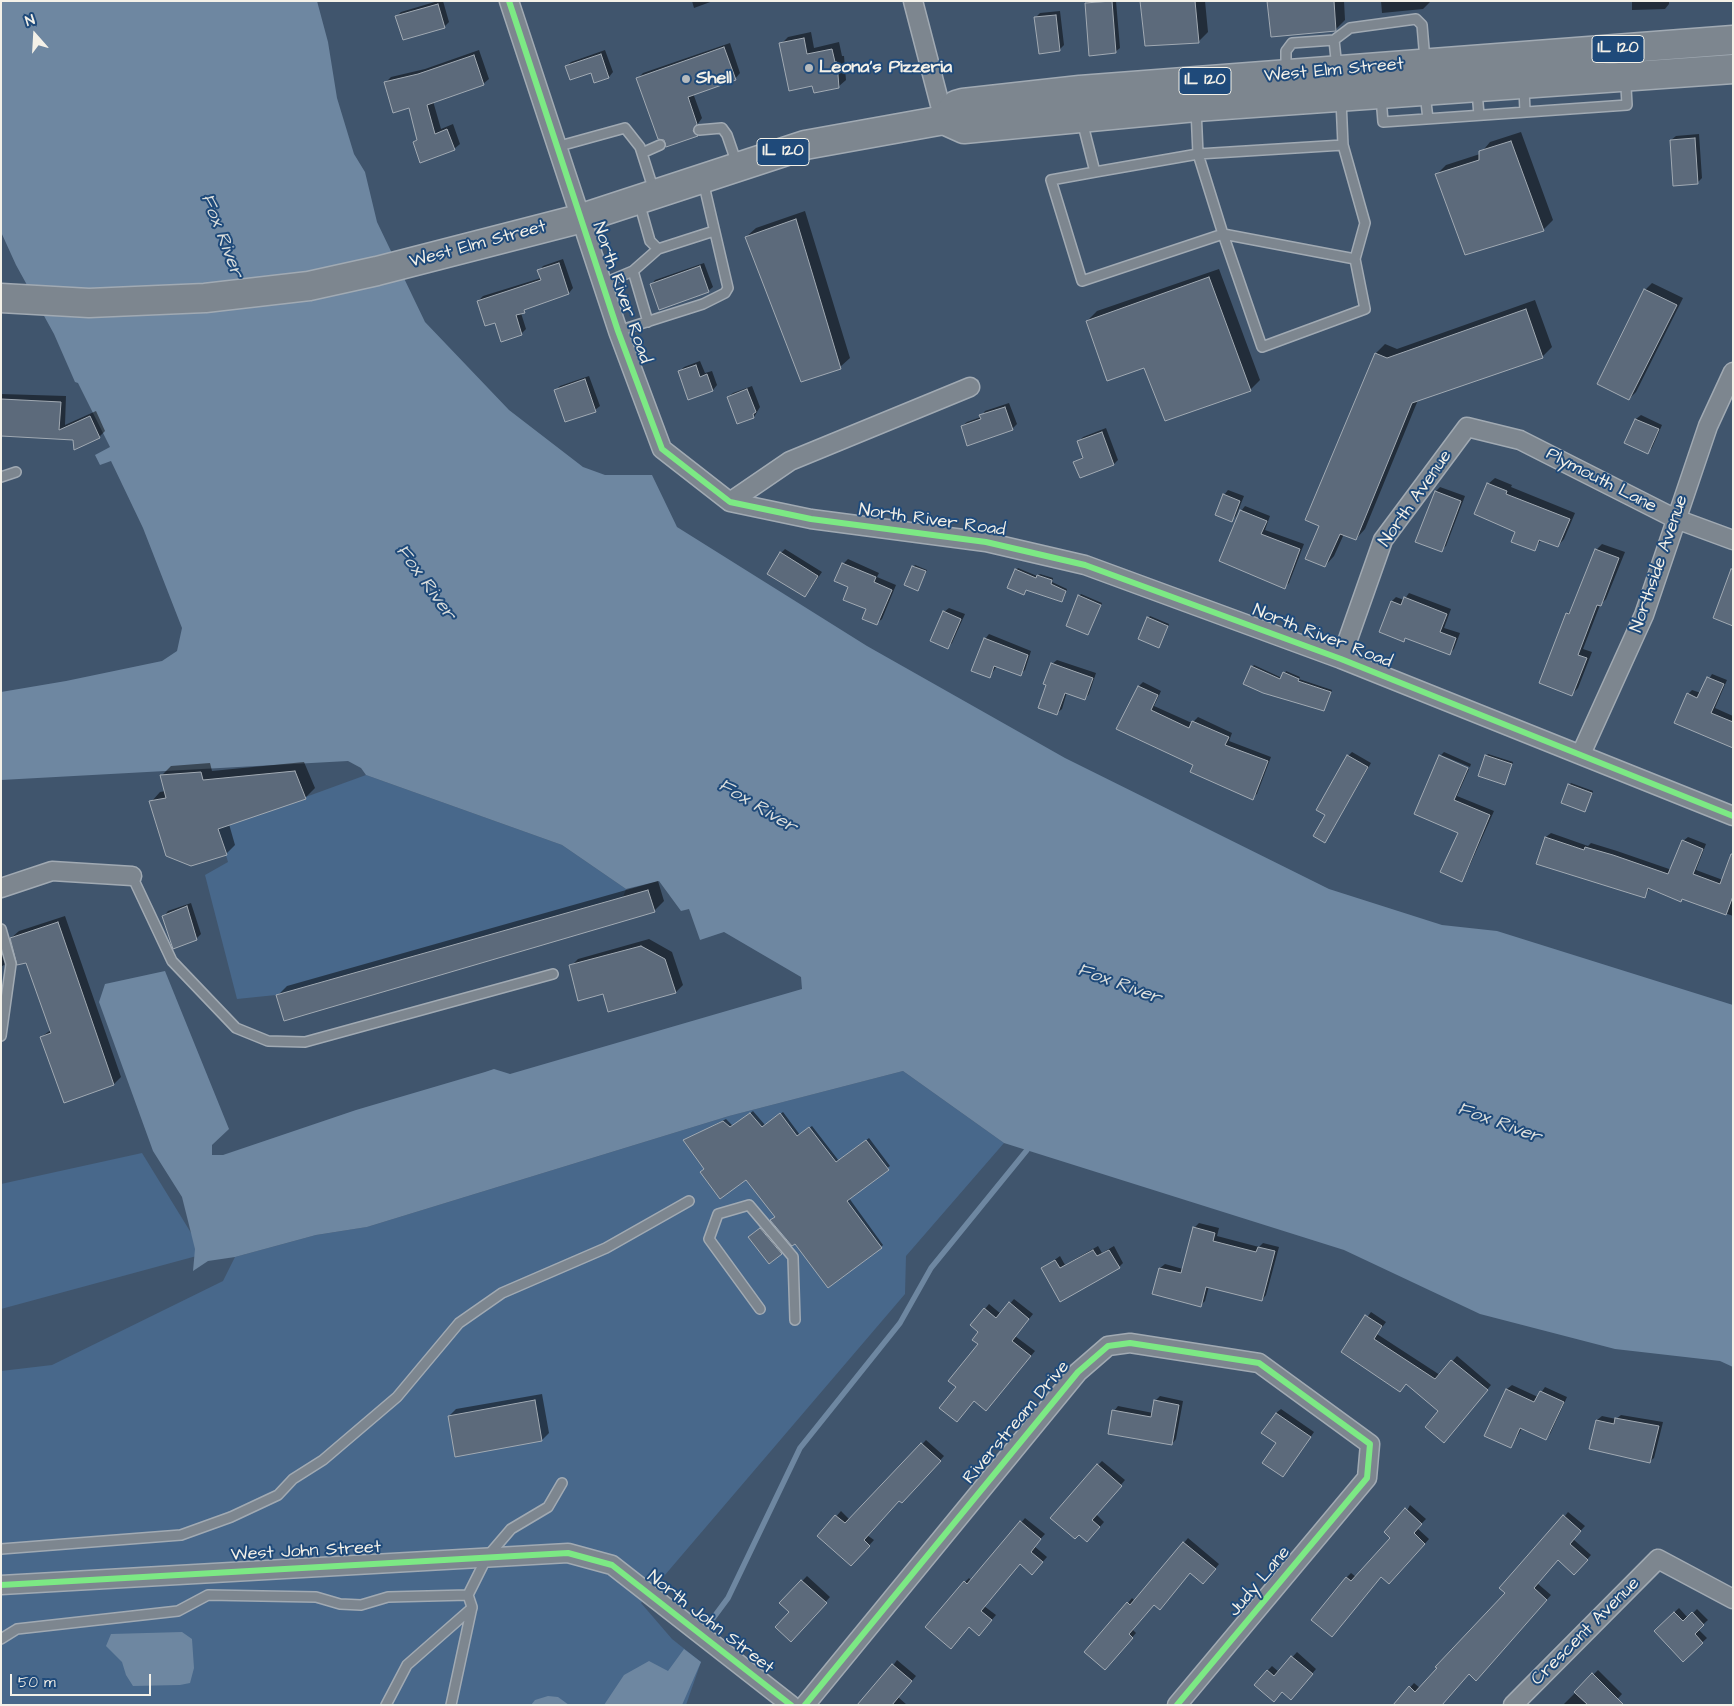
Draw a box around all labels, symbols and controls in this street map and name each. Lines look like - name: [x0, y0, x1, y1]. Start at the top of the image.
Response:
- north arrow: [10, 10, 60, 60]
- text: N: [23, 10, 38, 32]
- road number: IL 120: [1592, 36, 1644, 62]
- street label: West Elm Street: [1263, 54, 1405, 88]
- place label: Leona's Pizzeria: [819, 57, 952, 79]
- marker: Leona's Pizzeria: [803, 62, 815, 74]
- place label: Shell: [696, 68, 732, 90]
- road number: IL 120: [1179, 68, 1231, 94]
- marker: Shell: [680, 73, 692, 85]
- road number: IL 120: [757, 138, 809, 166]
- water label: Fox River: [195, 191, 247, 281]
- street label: West Elm Street: [407, 216, 549, 274]
- street label: North River Road: [587, 220, 655, 366]
- street label: Plymouth Lane: [1542, 444, 1660, 518]
- street label: North Avenue: [1375, 446, 1457, 552]
- street label: Northside Avenue: [1626, 492, 1694, 636]
- street label: North River Road: [857, 500, 1007, 542]
- water label: Fox River: [390, 541, 460, 625]
- street label: North River Road: [1249, 600, 1395, 674]
- water label: Fox River: [714, 775, 800, 839]
- water label: Fox River: [1074, 959, 1164, 1011]
- water label: Fox River: [1454, 1098, 1544, 1150]
- street label: Riverstream Drive: [959, 1357, 1075, 1489]
- street label: West John Street: [230, 1537, 382, 1567]
- street label: Judy Lane: [1224, 1542, 1296, 1622]
- street label: North John Street: [642, 1567, 778, 1679]
- street label: Crescent Avenue: [1527, 1573, 1645, 1691]
- scale bar: [12, 1664, 154, 1696]
- text: 50 m: [18, 1672, 56, 1693]

